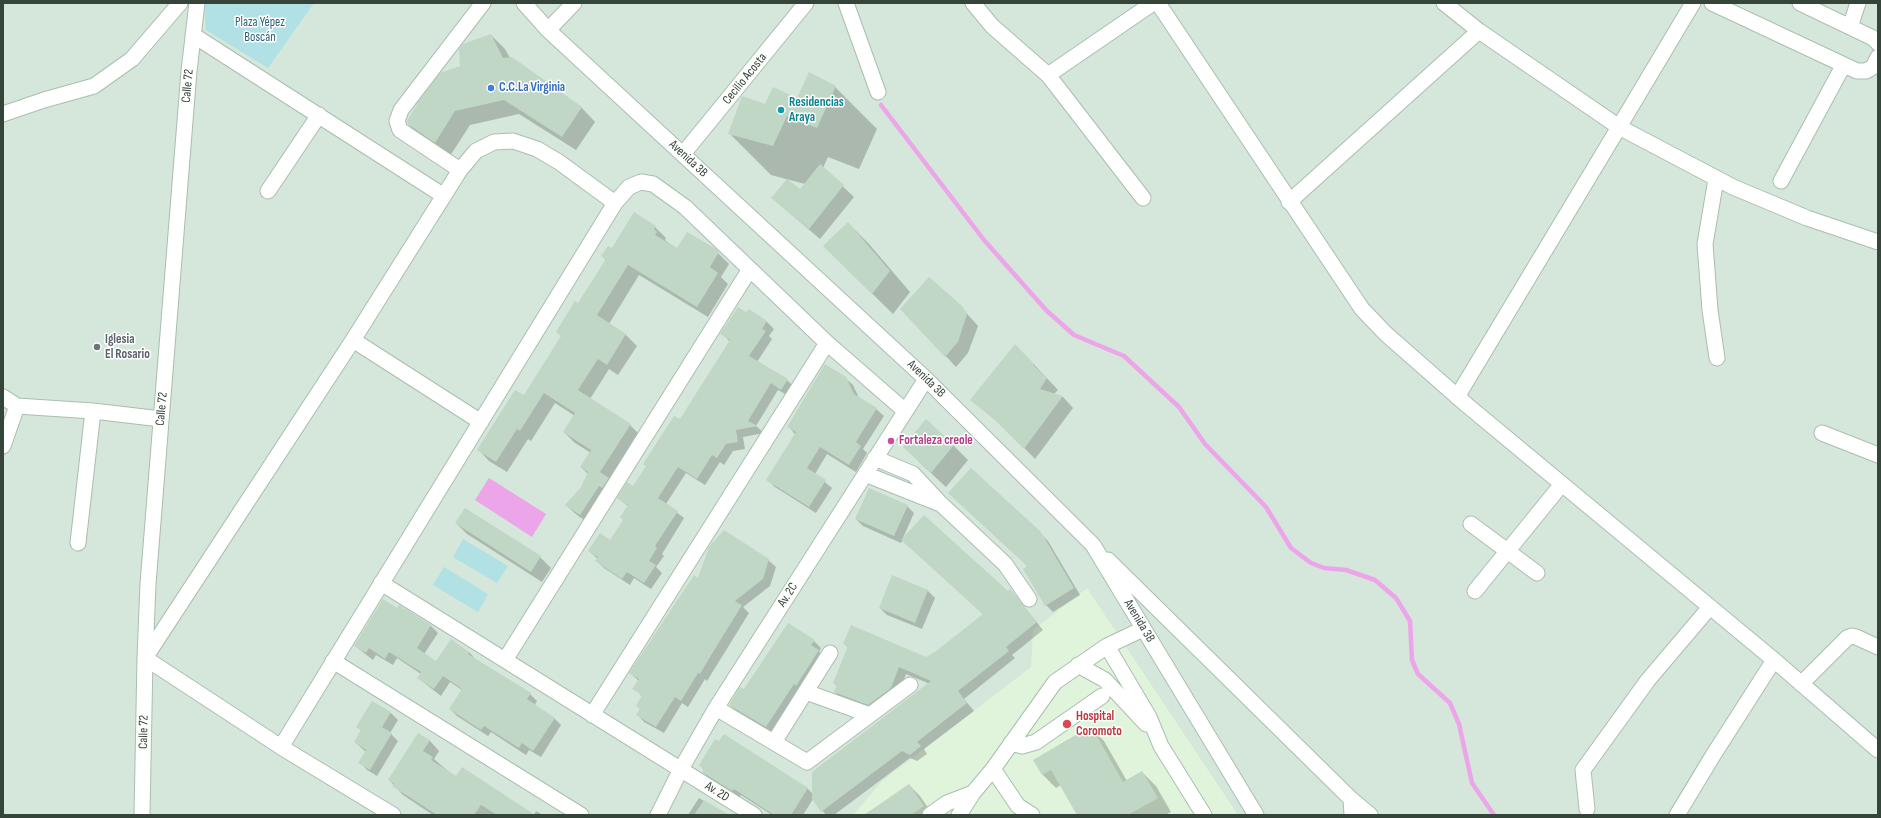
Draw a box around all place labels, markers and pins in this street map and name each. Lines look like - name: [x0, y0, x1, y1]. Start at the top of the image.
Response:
- place label: C.C.La Virginia: [499, 80, 565, 96]
- marker: C.C.La Virginia: [486, 83, 496, 93]
- place label: Residencias Araya: [789, 95, 844, 126]
- marker: Residencias Araya: [776, 105, 786, 115]
- place label: Iglesia El Rosario: [105, 332, 150, 363]
- marker: Iglesia El Rosario: [92, 342, 102, 352]
- place label: Fortaleza creole: [899, 433, 973, 449]
- marker: Fortaleza creole: [886, 436, 896, 446]
- place label: Hospital Coromoto: [1076, 709, 1122, 740]
- marker: Hospital Coromoto: [1061, 718, 1073, 730]

